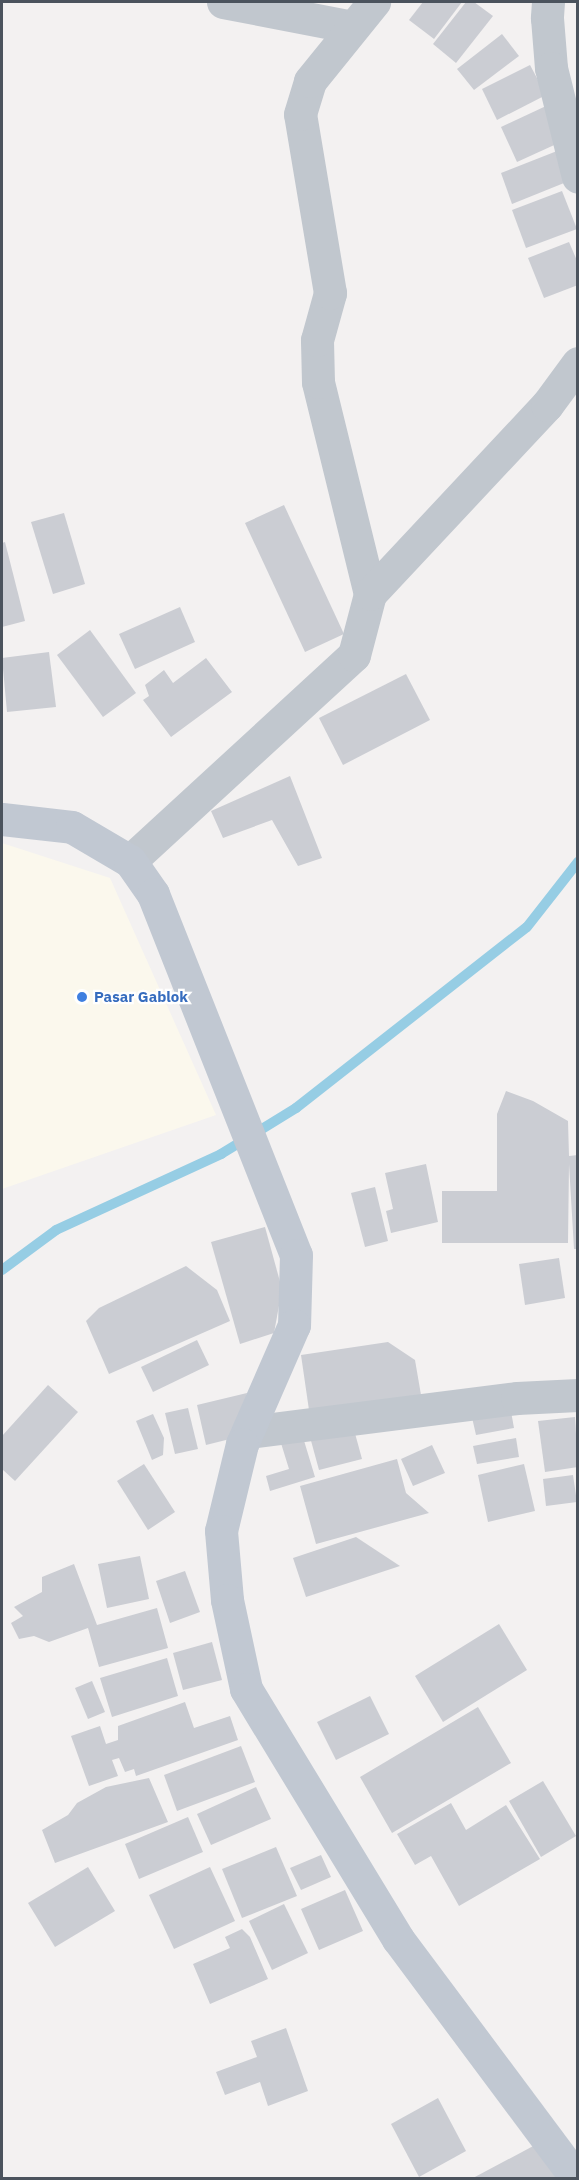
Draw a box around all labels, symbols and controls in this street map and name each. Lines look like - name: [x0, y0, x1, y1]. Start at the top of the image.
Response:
- place label: Pasar Gablok: [94, 988, 188, 1006]
- marker: Pasar Gablok: [75, 990, 89, 1004]

